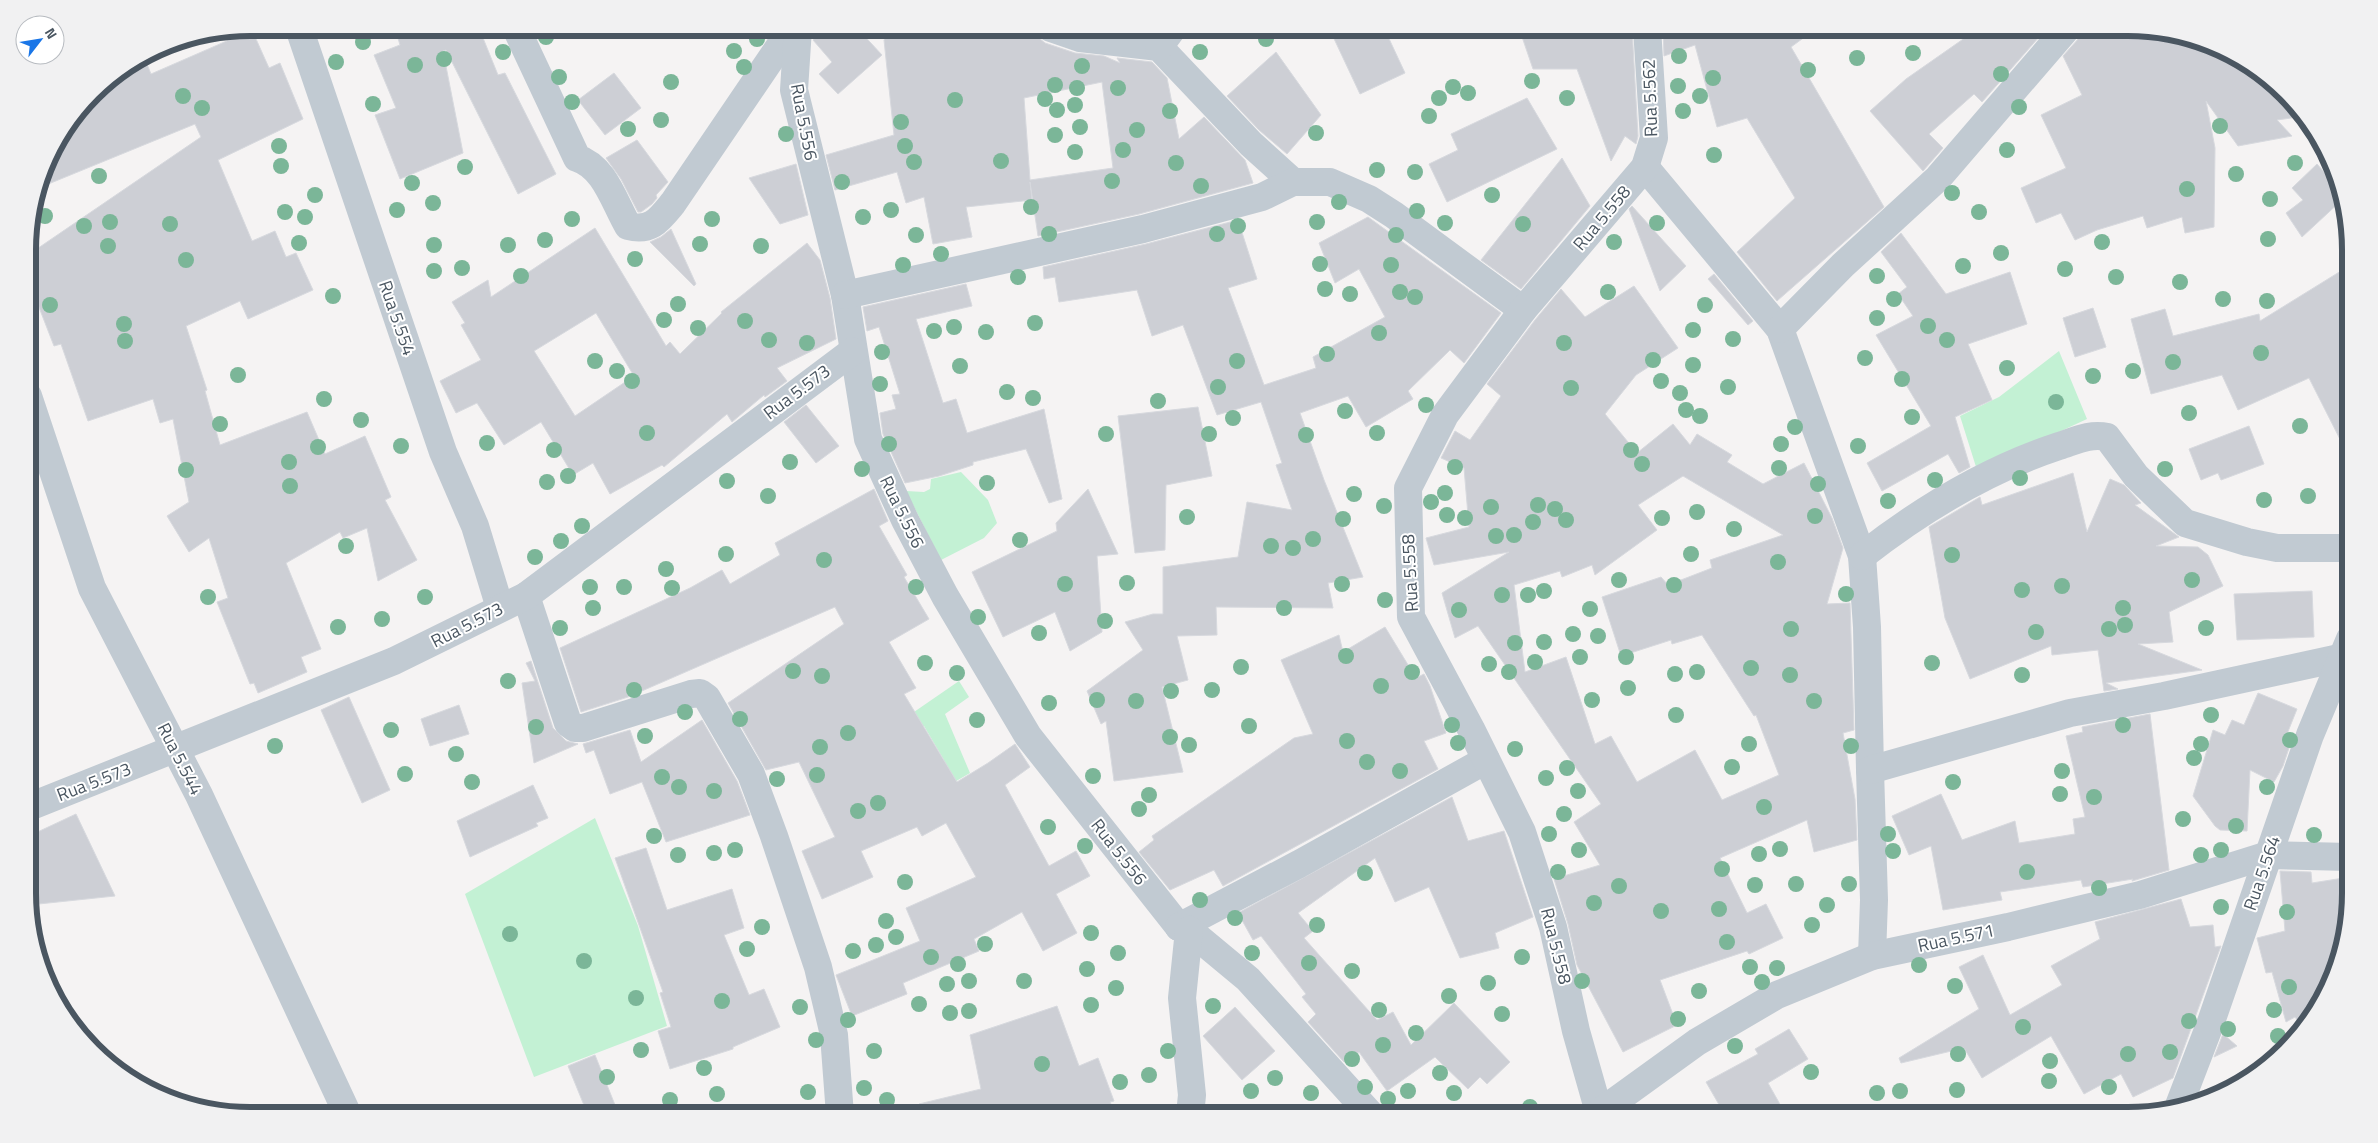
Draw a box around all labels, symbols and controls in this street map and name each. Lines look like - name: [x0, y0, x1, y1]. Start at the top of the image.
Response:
- north arrow: [15, 15, 65, 65]
- text: N: [40, 23, 63, 43]
- street label: Rua 5.562: [1635, 59, 1664, 137]
- street label: Rua 5.556: [784, 81, 825, 163]
- street label: Rua 5.558: [1566, 179, 1637, 256]
- street label: Rua 5.554: [372, 277, 423, 359]
- street label: Rua 5.573: [758, 357, 836, 426]
- street label: Rua 5.556: [873, 471, 932, 553]
- street label: Rua 5.558: [1394, 533, 1425, 613]
- street label: Rua 5.573: [426, 595, 508, 654]
- street label: Rua 5.544: [151, 718, 210, 800]
- street label: Rua 5.573: [53, 755, 135, 808]
- street label: Rua 5.556: [1085, 813, 1154, 891]
- street label: Rua 5.564: [2236, 832, 2287, 914]
- street label: Rua 5.558: [1534, 905, 1579, 987]
- street label: Rua 5.571: [1915, 916, 1997, 959]

